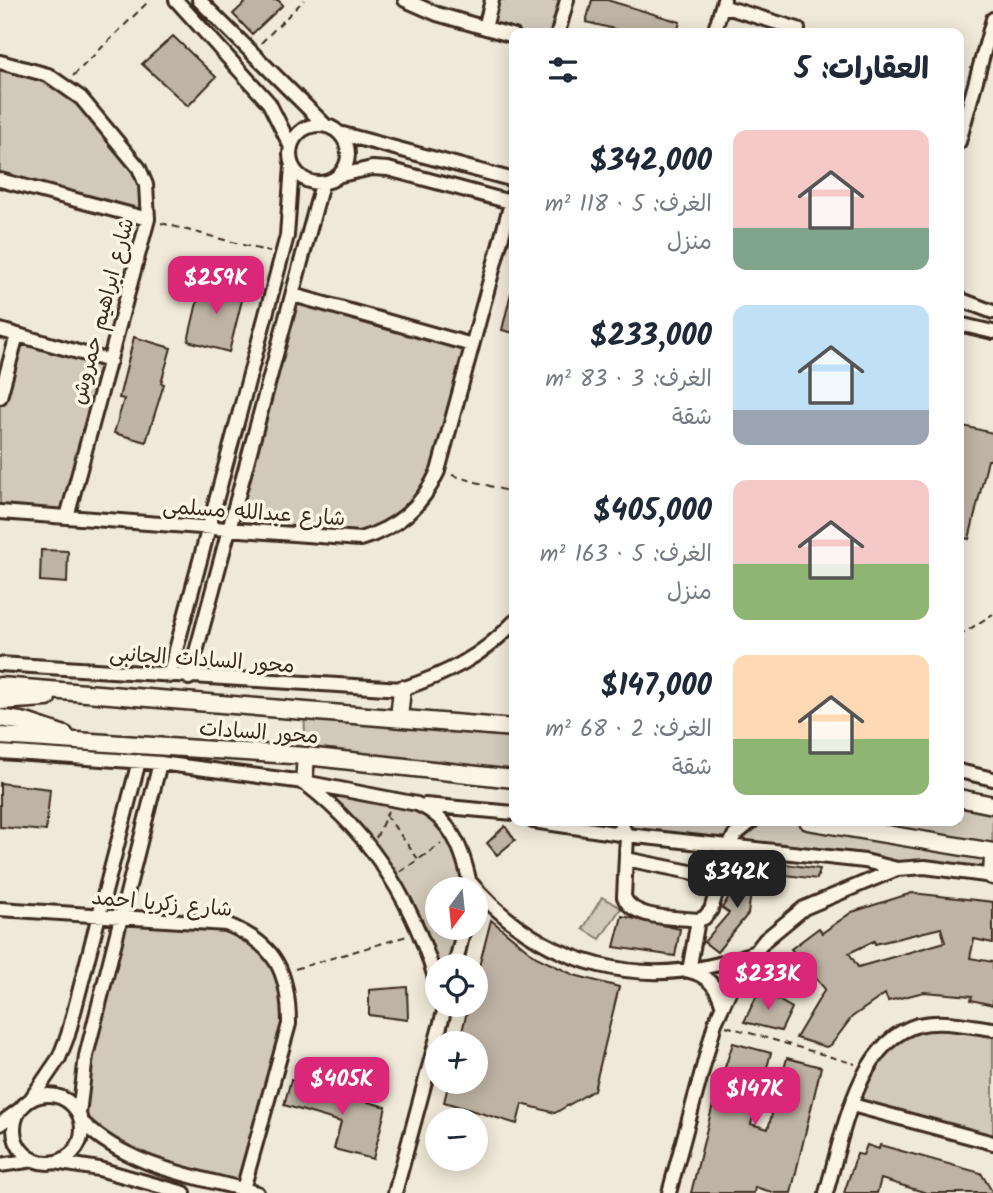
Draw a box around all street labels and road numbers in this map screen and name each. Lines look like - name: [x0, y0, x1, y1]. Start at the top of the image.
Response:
- street label: شارع ابراهيم حمروش: [63, 214, 144, 408]
- street label: شارع عبدالله مسلمى: [162, 491, 346, 536]
- street label: محور السادات الجانبى: [108, 638, 296, 683]
- street label: محور السادات: [198, 713, 320, 754]
- street label: شارع زكريا احمد: [90, 882, 234, 927]

